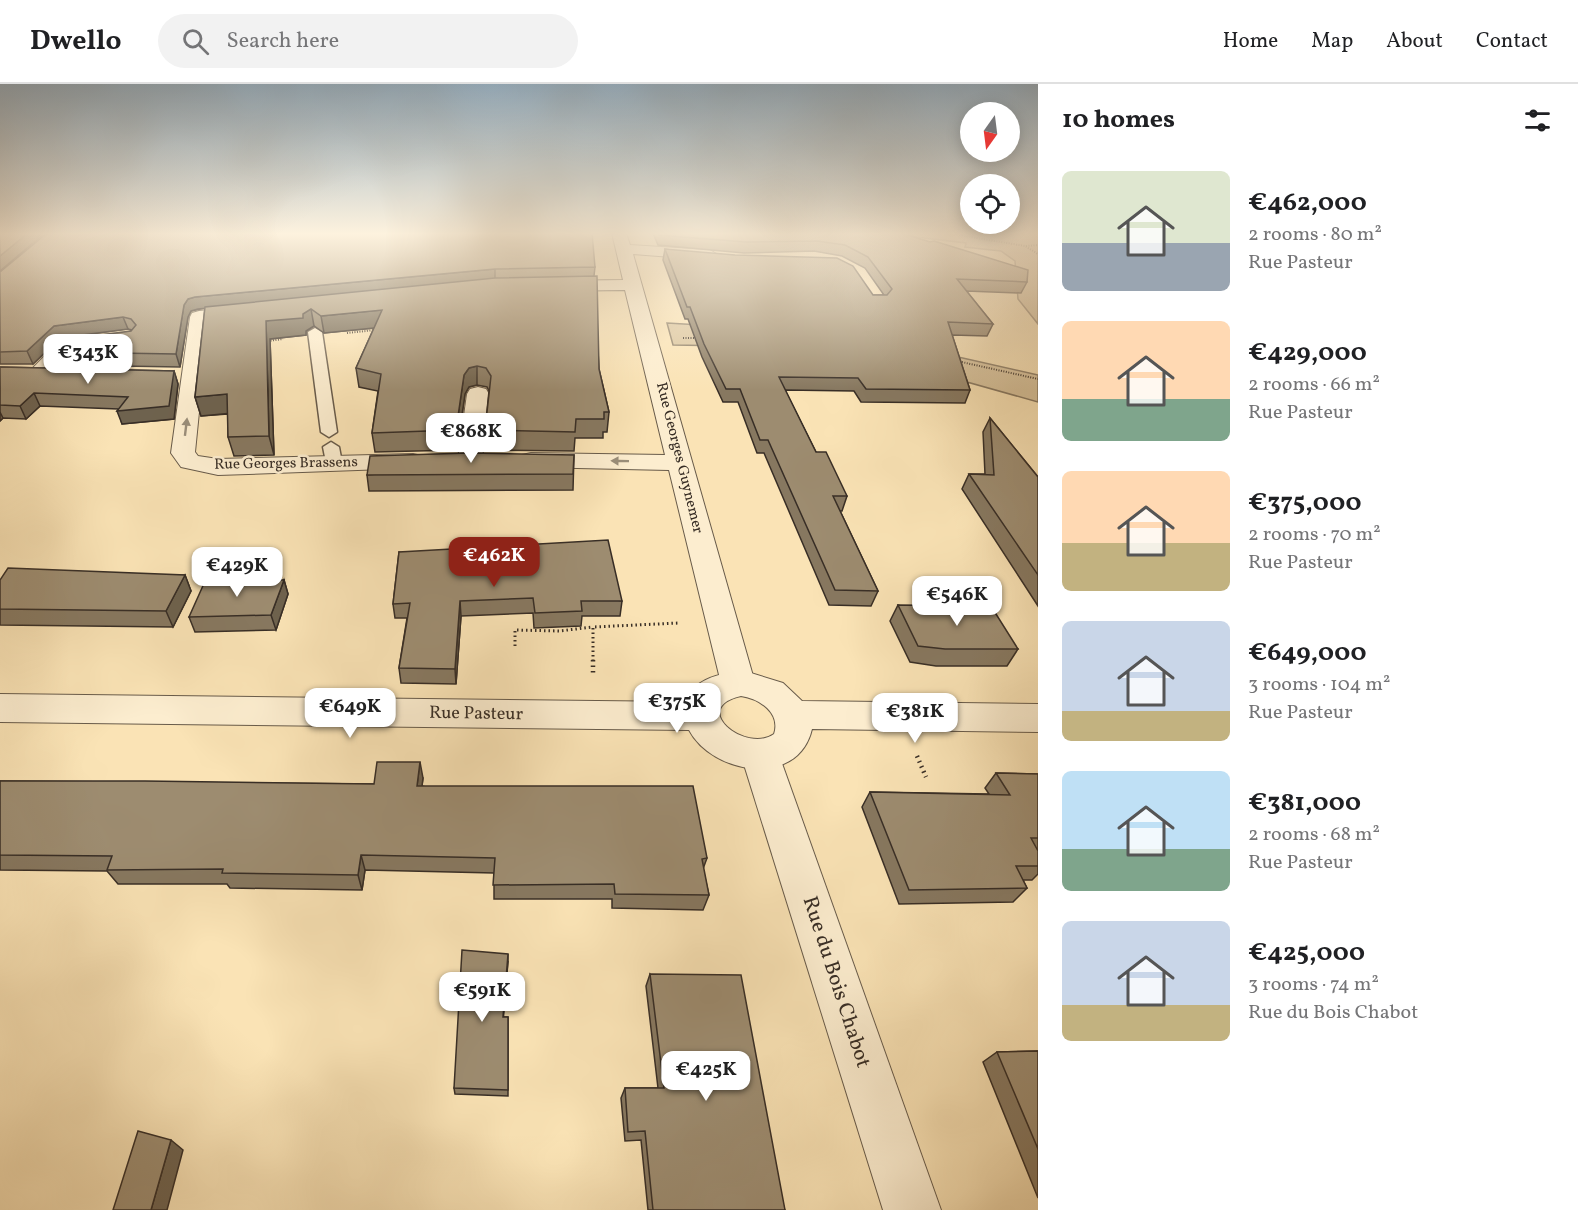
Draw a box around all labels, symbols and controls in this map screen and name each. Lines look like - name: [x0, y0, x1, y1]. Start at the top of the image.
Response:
- search box: [158, 14, 578, 68]
- text: Dwello: [30, 22, 122, 61]
- icon: search: [179, 25, 212, 58]
- text: Search here: [227, 26, 339, 57]
- text: Home: [1223, 27, 1278, 56]
- text: Map: [1311, 27, 1353, 56]
- text: About: [1386, 27, 1443, 56]
- text: Contact: [1476, 27, 1548, 56]
- north arrow: [960, 102, 1020, 162]
- map controls: [960, 102, 1020, 234]
- text: 10 homes: [1062, 102, 1175, 138]
- icon: filters: [1521, 104, 1554, 137]
- button: locate: [960, 174, 1020, 234]
- text: €462,000: [1248, 185, 1367, 221]
- icon: home: [1110, 195, 1182, 267]
- text: 2 rooms · 80 m²: [1248, 221, 1382, 249]
- text: Rue Pasteur: [1248, 249, 1353, 277]
- pin: €343K: [46, 334, 130, 385]
- text: €429,000: [1248, 335, 1367, 371]
- text: €343K: [57, 339, 119, 367]
- icon: home: [1110, 345, 1182, 417]
- text: 2 rooms · 66 m²: [1248, 371, 1380, 399]
- street label: Rue Georges Guynemer: [650, 380, 708, 536]
- text: Rue Pasteur: [1248, 399, 1353, 427]
- pin: €868K: [429, 413, 513, 464]
- one-way arrow: [181, 418, 191, 437]
- text: €868K: [440, 418, 502, 446]
- street label: Rue Georges Brassens: [214, 452, 358, 476]
- one-way arrow: [611, 456, 630, 466]
- text: €375,000: [1248, 485, 1361, 521]
- icon: home: [1110, 495, 1182, 567]
- text: 2 rooms · 70 m²: [1248, 521, 1381, 549]
- pin: €462K: [452, 537, 536, 588]
- text: €462K: [463, 542, 525, 570]
- pin: €429K: [195, 547, 279, 598]
- text: Rue Pasteur: [1248, 549, 1353, 577]
- text: €429K: [206, 552, 268, 580]
- pin: €546K: [915, 576, 999, 627]
- text: €546K: [926, 581, 988, 609]
- text: €649,000: [1248, 635, 1367, 671]
- icon: home: [1110, 645, 1182, 717]
- text: 3 rooms · 104 m²: [1248, 671, 1390, 699]
- pin: €375K: [635, 683, 719, 734]
- pin: €649K: [308, 688, 392, 739]
- text: €375K: [648, 688, 706, 716]
- text: €649K: [319, 693, 381, 721]
- pin: €381K: [873, 693, 957, 744]
- text: €381K: [886, 698, 944, 726]
- text: Rue Pasteur: [1248, 699, 1353, 727]
- street label: Rue Pasteur: [429, 701, 524, 727]
- text: €381,000: [1248, 785, 1361, 821]
- icon: home: [1110, 795, 1182, 867]
- text: 2 rooms · 68 m²: [1248, 821, 1380, 849]
- text: Rue Pasteur: [1248, 849, 1353, 877]
- street label: Rue du Bois Chabot: [795, 893, 877, 1071]
- text: €425,000: [1248, 935, 1365, 971]
- icon: home: [1110, 945, 1182, 1017]
- text: 3 rooms · 74 m²: [1248, 971, 1379, 999]
- pin: €591K: [440, 972, 524, 1023]
- text: €591K: [453, 977, 511, 1005]
- text: Rue du Bois Chabot: [1248, 999, 1418, 1027]
- pin: €425K: [664, 1051, 748, 1102]
- text: €425K: [675, 1056, 737, 1084]

